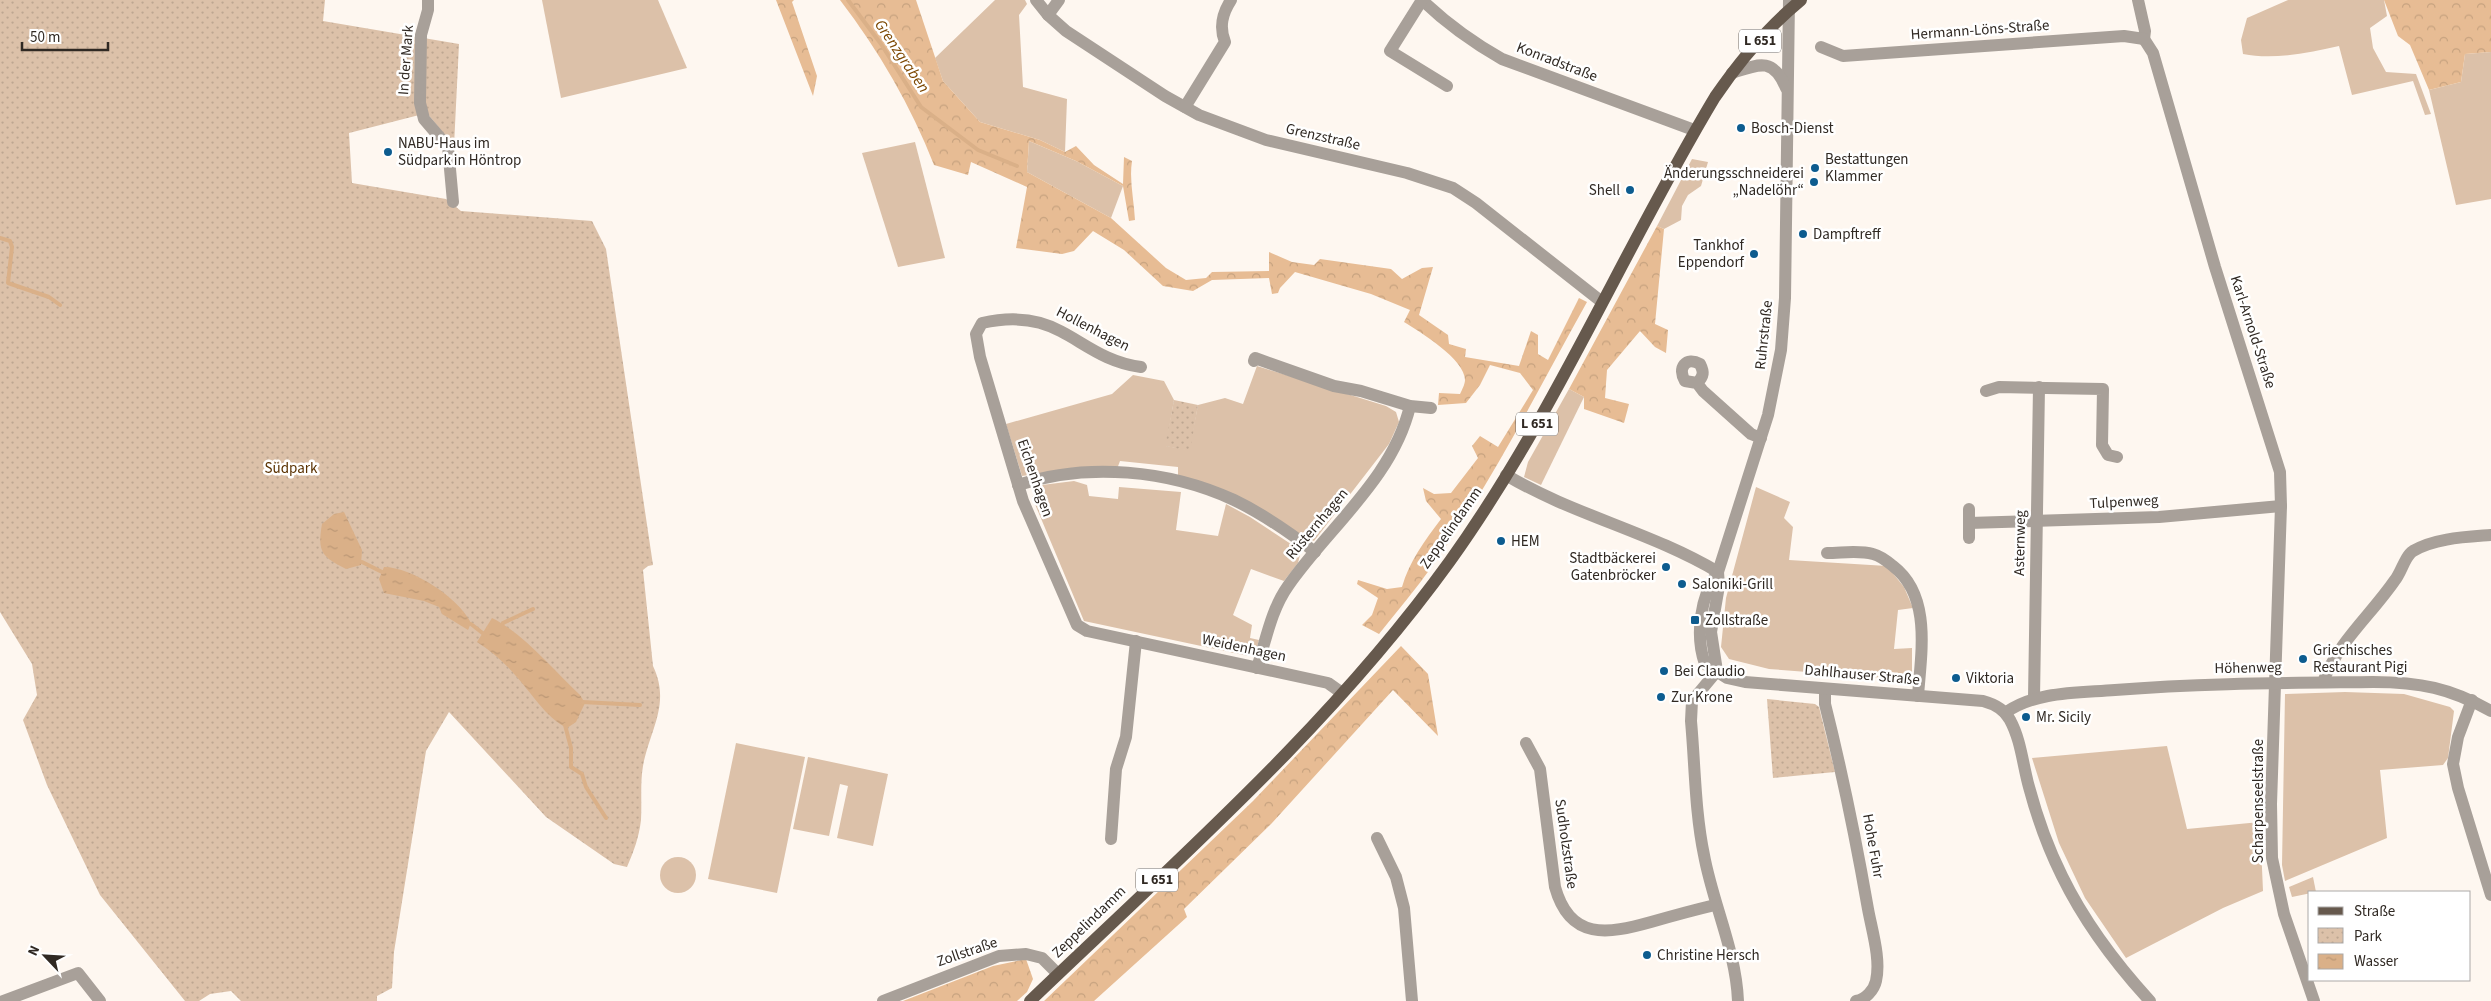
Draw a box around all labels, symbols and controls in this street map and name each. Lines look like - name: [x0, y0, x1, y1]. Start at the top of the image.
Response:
- water label: Grenzgraben: [869, 15, 935, 97]
- street label: Hermann-Löns-Straße: [1910, 15, 2050, 45]
- scale bar: [22, 20, 109, 52]
- street label: In der Mark: [393, 24, 419, 96]
- text: 50 m: [30, 27, 60, 48]
- road number: L 651: [1739, 29, 1781, 52]
- street label: Konradstraße: [1513, 37, 1601, 87]
- street label: Grenzstraße: [1284, 118, 1362, 156]
- place label: Bosch-Dienst: [1751, 118, 1833, 139]
- marker: Bosch-Dienst: [1735, 122, 1747, 134]
- place label: NABU-Haus im Südpark in Höntrop: [398, 133, 521, 171]
- marker: NABU-Haus im Südpark in Höntrop: [382, 146, 394, 158]
- place label: Bestattungen Klammer: [1825, 149, 1909, 187]
- marker: Bestattungen Klammer: [1809, 162, 1821, 174]
- place label: Änderungsschneiderei „Nadelöhr“: [1664, 163, 1804, 201]
- marker: Änderungsschneiderei „Nadelöhr“: [1808, 176, 1820, 188]
- place label: Shell: [1589, 180, 1620, 201]
- marker: Shell: [1624, 184, 1636, 196]
- place label: Dampftreff: [1813, 224, 1882, 245]
- marker: Dampftreff: [1797, 228, 1809, 240]
- place label: Tankhof Eppendorf: [1678, 235, 1745, 273]
- marker: Tankhof Eppendorf: [1748, 248, 1760, 260]
- street label: Karl-Arnold-Straße: [2225, 273, 2281, 391]
- street label: Ruhrstraße: [1750, 299, 1778, 371]
- street label: Hollenhagen: [1053, 301, 1133, 357]
- road number: L 651: [1516, 412, 1558, 436]
- street label: Eichenhagen: [1012, 436, 1058, 520]
- park label: Südpark: [265, 458, 318, 479]
- street label: Zeppelindamm: [1415, 483, 1487, 573]
- street label: Rüsternhagen: [1281, 484, 1353, 564]
- street label: Tulpenweg: [2089, 490, 2159, 514]
- street label: Asternweg: [2009, 510, 2031, 576]
- place label: HEM: [1511, 531, 1540, 552]
- marker: HEM: [1495, 535, 1507, 547]
- place label: Stadtbäckerei Gatenbröcker: [1569, 548, 1657, 586]
- marker: Stadtbäckerei Gatenbröcker: [1660, 561, 1672, 573]
- place label: Saloniki-Grill: [1692, 574, 1773, 595]
- marker: Saloniki-Grill: [1676, 578, 1688, 590]
- place label: Zollstraße: [1705, 610, 1768, 631]
- marker: Zollstraße: [1689, 614, 1701, 626]
- street label: Weidenhagen: [1200, 629, 1288, 667]
- place label: Griechisches Restaurant Pigi: [2313, 640, 2407, 678]
- marker: Griechisches Restaurant Pigi: [2297, 653, 2309, 665]
- street label: Höhenweg: [2214, 657, 2282, 679]
- street label: Dahlhauser Straße: [1803, 659, 1921, 691]
- place label: Bei Claudio: [1674, 661, 1745, 682]
- marker: Bei Claudio: [1658, 665, 1670, 677]
- place label: Viktoria: [1966, 668, 2014, 689]
- marker: Viktoria: [1950, 672, 1962, 684]
- place label: Zur Krone: [1671, 687, 1733, 708]
- marker: Zur Krone: [1655, 691, 1667, 703]
- place label: Mr. Sicily: [2036, 707, 2091, 728]
- marker: Mr. Sicily: [2020, 711, 2032, 723]
- street label: Scharpenseelstraße: [2248, 739, 2269, 863]
- street label: Sudholzstraße: [1549, 798, 1583, 890]
- street label: Hohe Fuhr: [1857, 812, 1889, 881]
- road number: L 651: [1136, 868, 1178, 892]
- street label: Zeppelindamm: [1047, 881, 1131, 963]
- legend: [2308, 891, 2471, 981]
- text: Straße: [2354, 901, 2395, 922]
- text: Park: [2354, 926, 2383, 947]
- north arrow: [20, 931, 70, 981]
- street label: Zollstraße: [934, 932, 1000, 972]
- text: N: [23, 942, 45, 959]
- place label: Christine Hersch: [1657, 945, 1760, 966]
- marker: Christine Hersch: [1641, 949, 1653, 961]
- text: Wasser: [2354, 951, 2399, 972]

